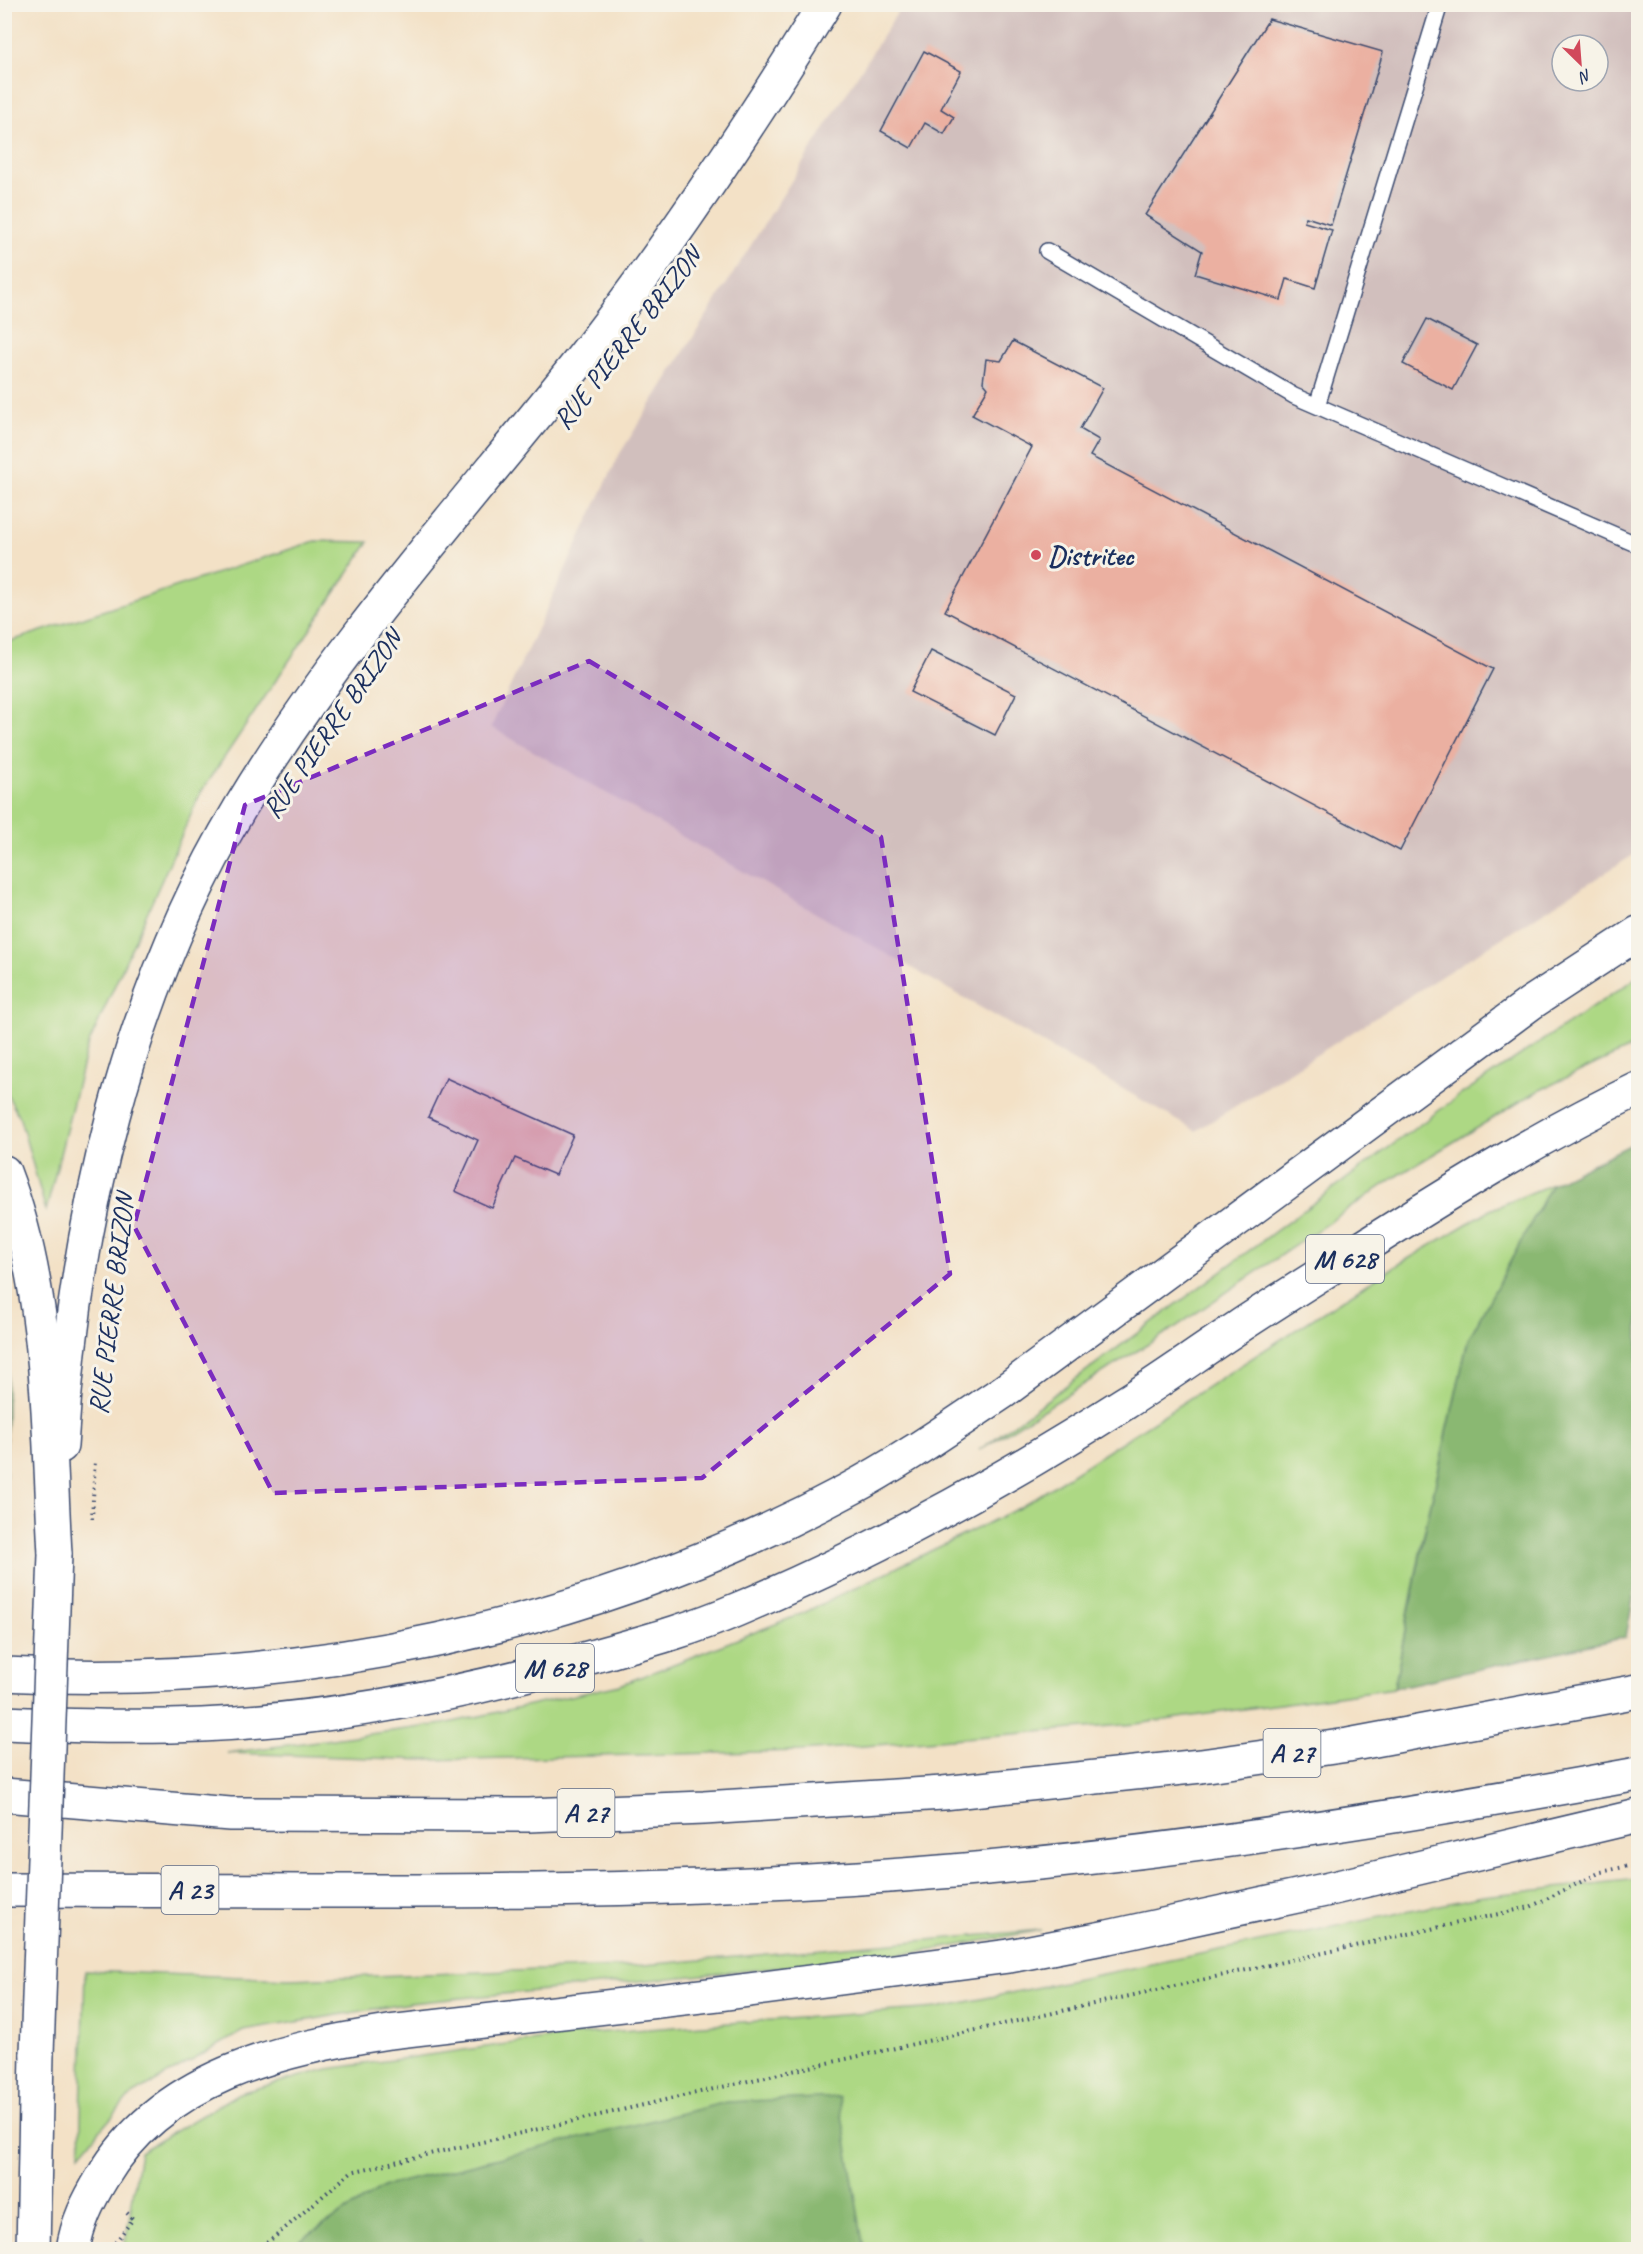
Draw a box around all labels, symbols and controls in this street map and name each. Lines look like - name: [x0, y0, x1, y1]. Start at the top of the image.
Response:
- north arrow: [1550, 33, 1610, 93]
- text: N: [1574, 65, 1595, 88]
- street label: RUE PIERRE BRIZON: [545, 237, 712, 436]
- place label: Distritec: [1048, 538, 1136, 573]
- marker: Distritec: [1029, 548, 1043, 562]
- street label: RUE PIERRE BRIZON: [254, 620, 412, 825]
- street label: RUE PIERRE BRIZON: [80, 1188, 142, 1416]
- road number: M 628: [1306, 1235, 1384, 1283]
- road number: M 628: [516, 1644, 594, 1692]
- road number: A 27: [1264, 1729, 1320, 1777]
- road number: A 27: [558, 1789, 614, 1837]
- road number: A 23: [162, 1866, 219, 1914]

